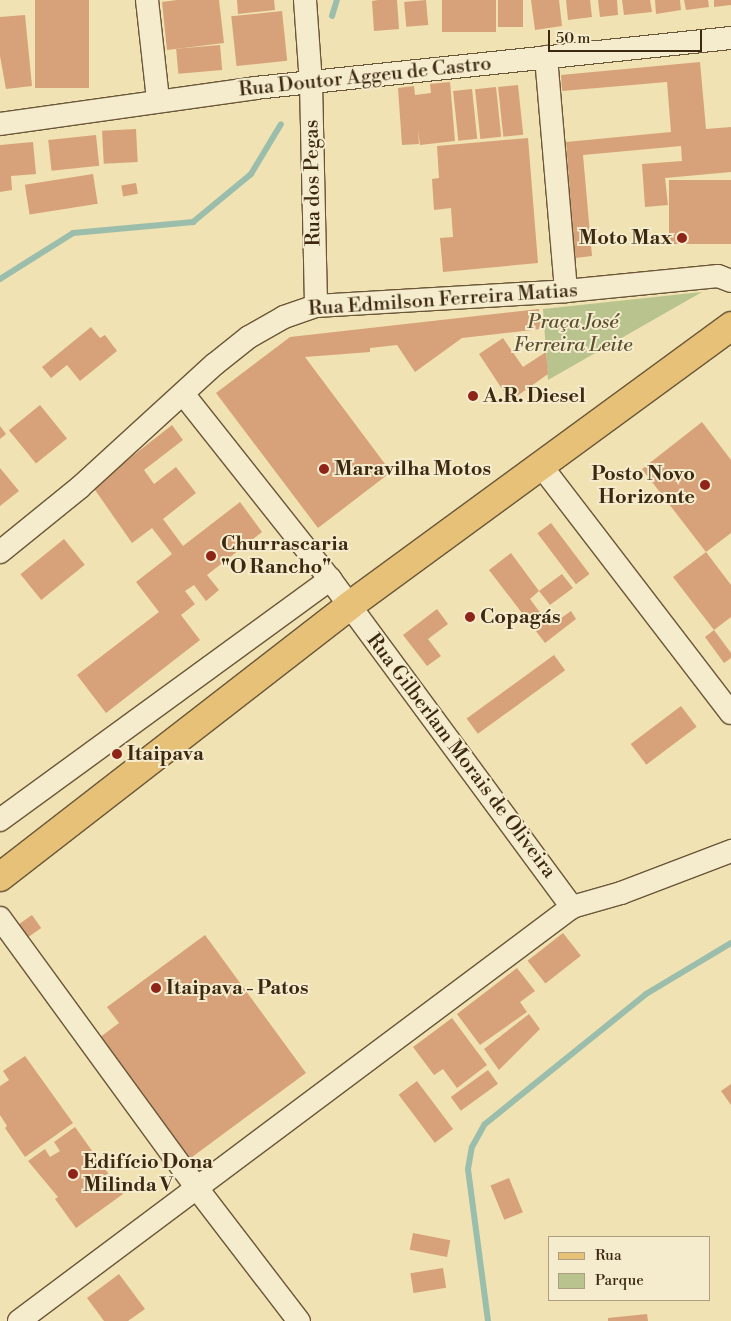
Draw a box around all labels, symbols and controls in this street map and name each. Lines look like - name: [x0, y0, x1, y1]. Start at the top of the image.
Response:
- scale bar: [551, 20, 705, 52]
- text: 50 m: [556, 29, 590, 48]
- street label: Rua Doutor Aggeu de Castro: [237, 52, 493, 102]
- street label: Rua dos Pegas: [300, 119, 326, 247]
- place label: Moto Max: [579, 226, 672, 250]
- marker: Moto Max: [676, 232, 688, 244]
- street label: Rua Edmilson Ferreira Matias: [307, 279, 579, 321]
- park label: Praça José Ferreira Leite: [513, 310, 633, 357]
- place label: A.R. Diesel: [483, 384, 586, 408]
- marker: A.R. Diesel: [467, 390, 479, 402]
- place label: Maravilha Motos: [334, 457, 491, 481]
- place label: Posto Novo Horizonte: [591, 462, 695, 509]
- marker: Maravilha Motos: [318, 463, 330, 475]
- marker: Posto Novo Horizonte: [699, 479, 711, 491]
- place label: Churrascaria "O Rancho": [221, 532, 349, 579]
- marker: Churrascaria "O Rancho": [205, 550, 217, 562]
- place label: Copagás: [480, 605, 560, 629]
- marker: Copagás: [464, 611, 476, 623]
- street label: Rua Gilberlam Morais de Oliveira: [361, 629, 561, 883]
- place label: Itaipava: [127, 742, 204, 766]
- marker: Itaipava: [111, 748, 123, 760]
- place label: Itaipava - Patos: [166, 976, 309, 1000]
- marker: Itaipava - Patos: [150, 982, 162, 994]
- place label: Edifício Dona Milinda V: [83, 1150, 213, 1197]
- marker: Edifício Dona Milinda V: [67, 1168, 79, 1180]
- legend: [548, 1236, 711, 1301]
- text: Rua: [595, 1246, 622, 1265]
- text: Parque: [595, 1271, 644, 1290]

